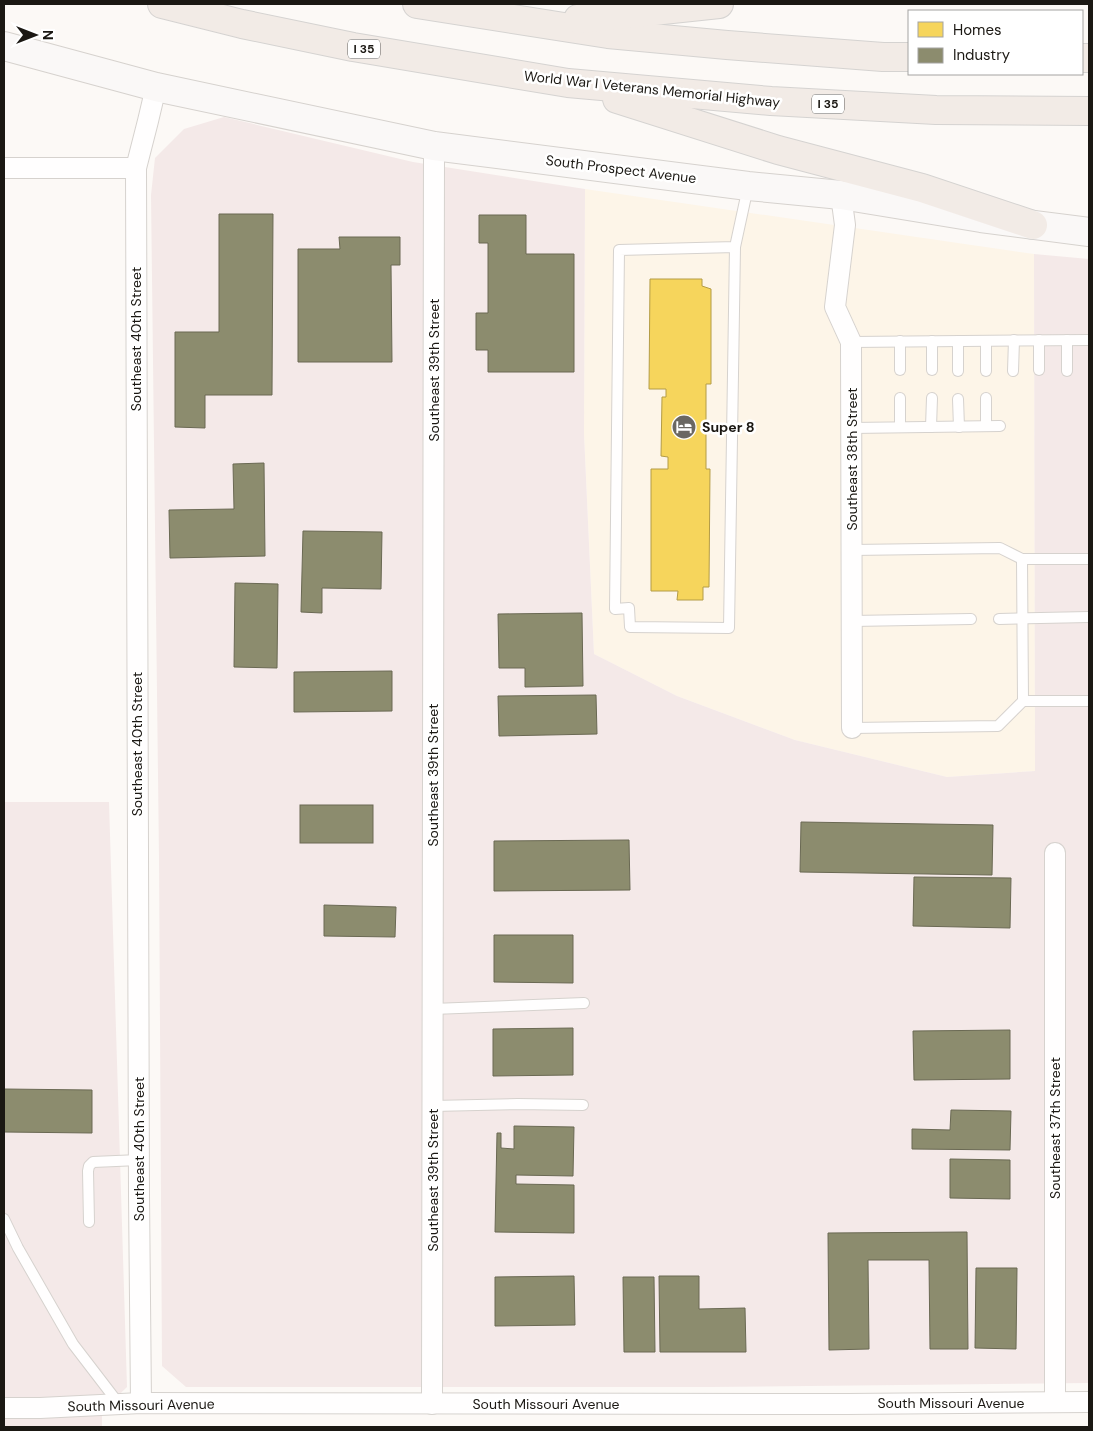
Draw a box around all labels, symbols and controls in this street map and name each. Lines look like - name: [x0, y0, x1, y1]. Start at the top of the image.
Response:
- north arrow: [10, 10, 60, 60]
- legend: [908, 10, 1083, 75]
- text: Homes: [953, 20, 1002, 40]
- text: N: [39, 30, 57, 40]
- road number: I 35: [348, 40, 380, 59]
- text: Industry: [953, 45, 1011, 65]
- street label: World War I Veterans Memorial Highway: [523, 67, 781, 111]
- road number: I 35: [812, 95, 844, 114]
- street label: South Prospect Avenue: [545, 151, 697, 187]
- street label: Southeast 40th Street: [127, 267, 145, 411]
- street label: Southeast 39th Street: [425, 298, 443, 442]
- street label: Southeast 38th Street: [843, 387, 861, 531]
- hotel icon: Super 8: [671, 414, 697, 440]
- place label: Super 8: [702, 418, 755, 436]
- street label: Southeast 40th Street: [128, 672, 146, 816]
- street label: Southeast 39th Street: [424, 703, 442, 847]
- street label: Southeast 37th Street: [1046, 1057, 1064, 1199]
- street label: Southeast 40th Street: [130, 1077, 148, 1221]
- street label: Southeast 39th Street: [424, 1108, 442, 1252]
- street label: South Missouri Avenue: [877, 1394, 1025, 1412]
- street label: South Missouri Avenue: [67, 1395, 215, 1415]
- street label: South Missouri Avenue: [472, 1395, 620, 1413]

